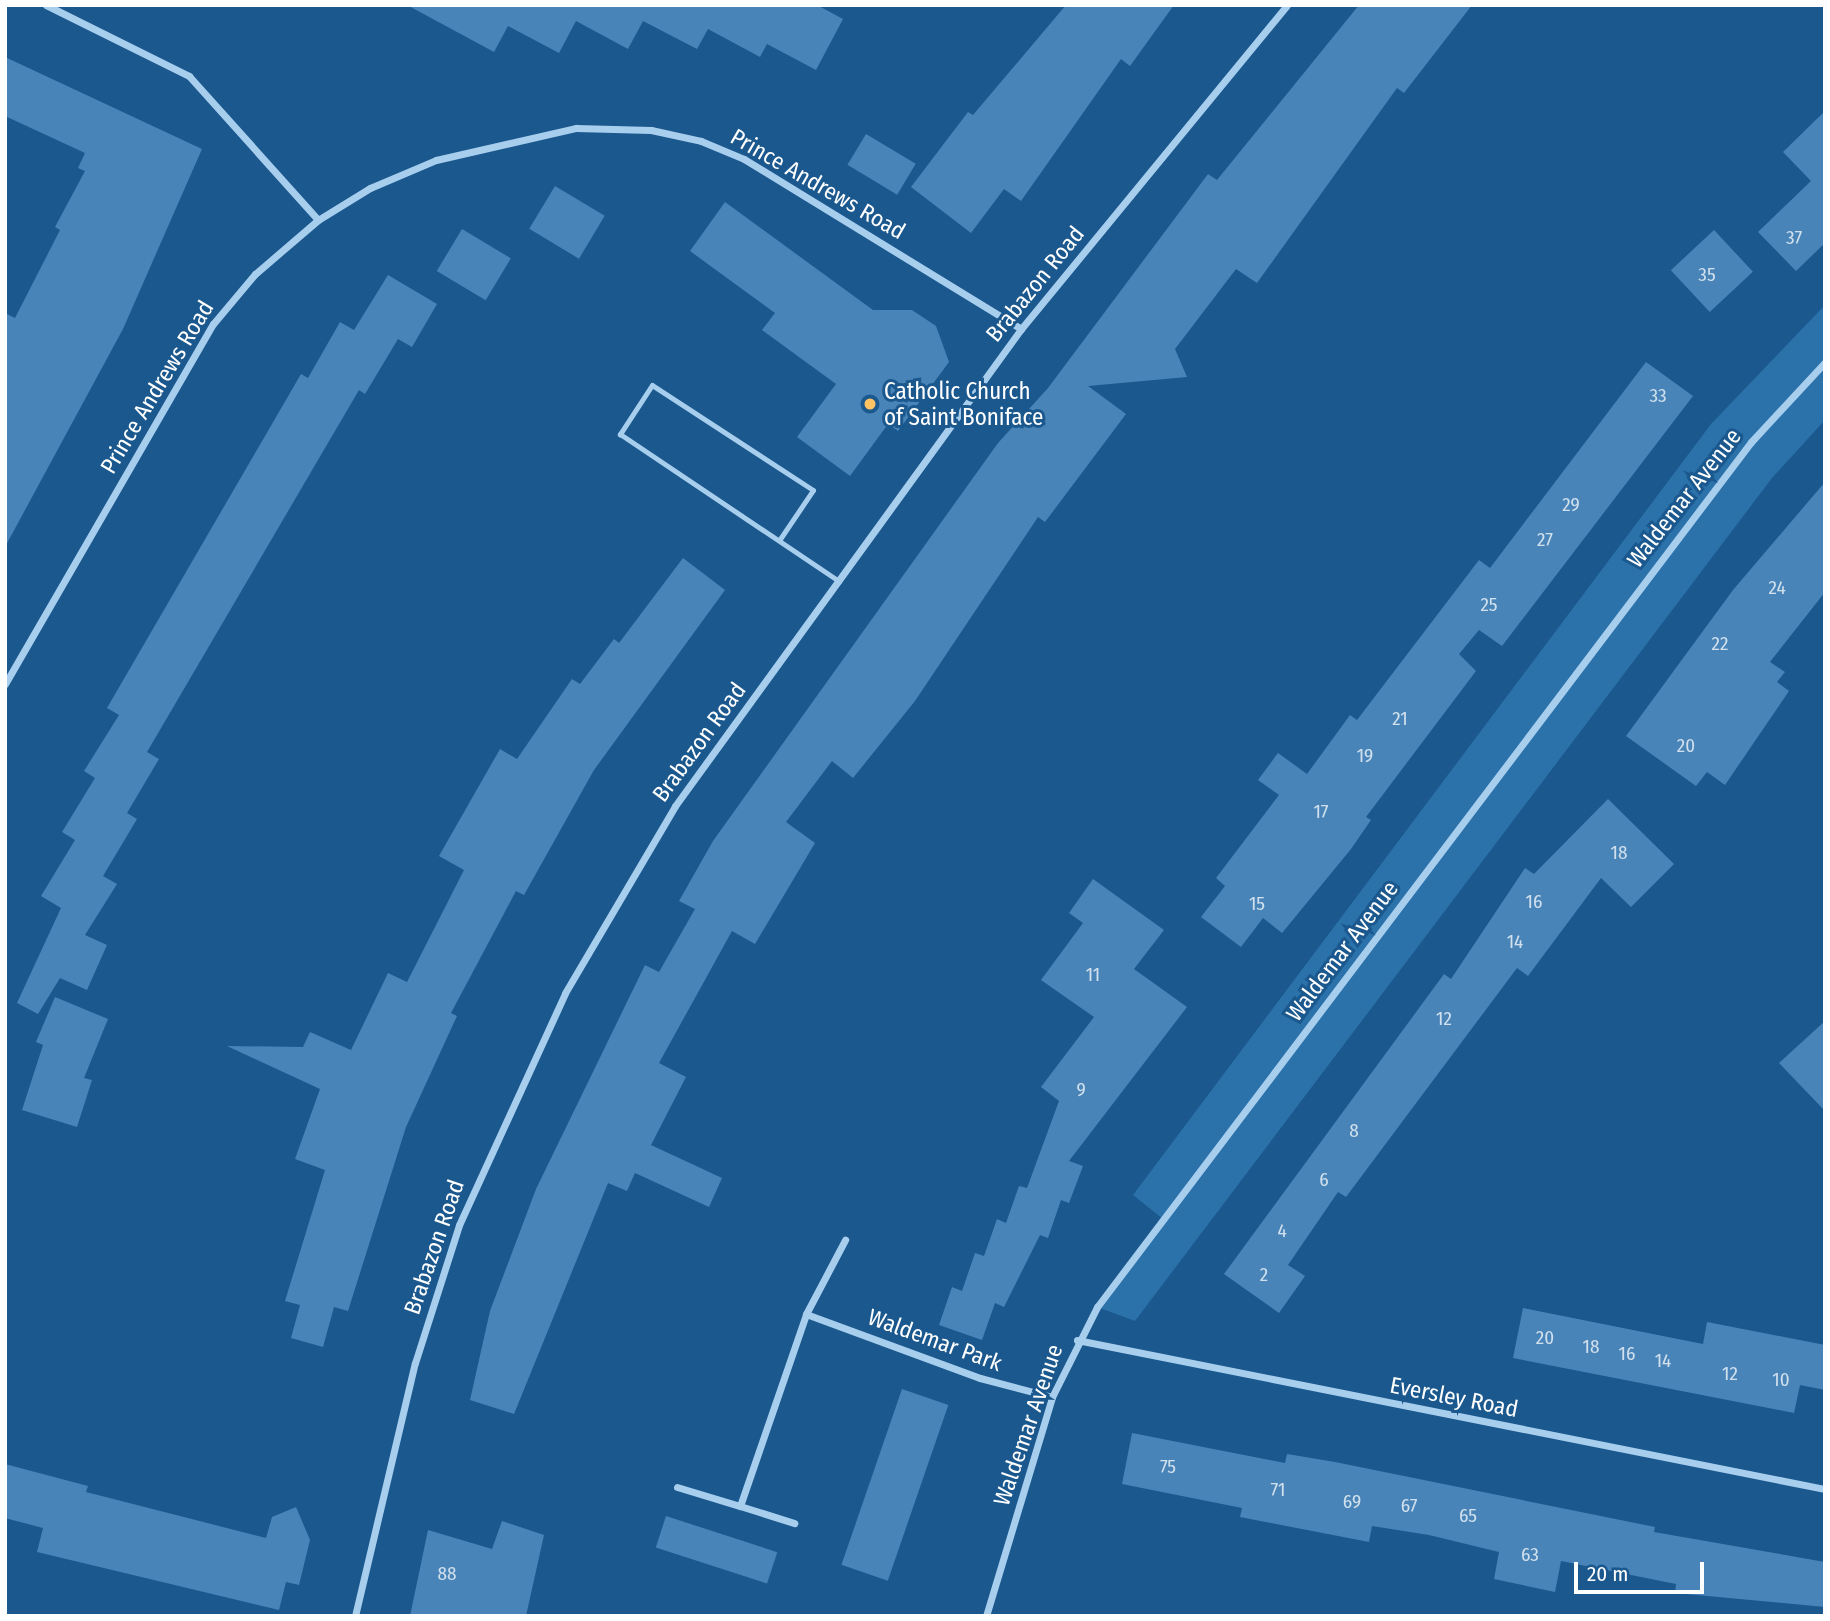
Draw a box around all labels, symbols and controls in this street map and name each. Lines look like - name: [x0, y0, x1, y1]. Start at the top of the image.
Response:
- street label: Prince Andrews Road: [726, 123, 910, 245]
- street label: Brabazon Road: [980, 221, 1090, 347]
- house number: 37: [1786, 227, 1802, 249]
- house number: 35: [1698, 264, 1716, 286]
- street label: Prince Andrews Road: [94, 295, 220, 479]
- place label: Catholic Church of Saint Boniface: [884, 377, 1043, 431]
- house number: 33: [1649, 385, 1667, 407]
- marker: Catholic Church of Saint Boniface: [862, 396, 878, 412]
- street label: Waldemar Avenue: [1621, 423, 1747, 573]
- house number: 29: [1562, 494, 1580, 516]
- house number: 27: [1537, 529, 1553, 551]
- house number: 24: [1768, 577, 1786, 599]
- house number: 25: [1480, 594, 1498, 616]
- house number: 22: [1712, 633, 1728, 655]
- street label: Brabazon Road: [646, 677, 752, 807]
- house number: 21: [1392, 708, 1408, 730]
- house number: 20: [1677, 735, 1695, 757]
- house number: 19: [1357, 745, 1373, 767]
- house number: 17: [1313, 801, 1329, 823]
- house number: 18: [1611, 842, 1627, 864]
- street label: Waldemar Avenue: [1280, 875, 1404, 1027]
- house number: 16: [1526, 891, 1542, 913]
- house number: 15: [1249, 893, 1265, 915]
- house number: 14: [1507, 931, 1523, 953]
- house number: 11: [1086, 964, 1100, 986]
- house number: 12: [1436, 1008, 1452, 1030]
- house number: 9: [1076, 1079, 1086, 1101]
- house number: 8: [1349, 1120, 1359, 1142]
- house number: 6: [1319, 1169, 1329, 1191]
- street label: Brabazon Road: [398, 1176, 470, 1318]
- house number: 4: [1277, 1220, 1287, 1242]
- house number: 2: [1260, 1264, 1268, 1286]
- street label: Waldemar Park: [864, 1303, 1006, 1377]
- house number: 20: [1536, 1327, 1554, 1349]
- house number: 18: [1583, 1336, 1599, 1358]
- street label: Waldemar Avenue: [987, 1341, 1069, 1509]
- house number: 16: [1619, 1343, 1635, 1365]
- house number: 14: [1655, 1350, 1671, 1372]
- house number: 12: [1722, 1363, 1738, 1385]
- house number: 10: [1772, 1369, 1790, 1391]
- street label: Eversley Road: [1388, 1371, 1520, 1423]
- house number: 75: [1160, 1456, 1176, 1478]
- house number: 71: [1271, 1479, 1285, 1501]
- house number: 69: [1343, 1491, 1361, 1513]
- house number: 67: [1401, 1495, 1417, 1517]
- house number: 65: [1459, 1505, 1477, 1527]
- house number: 63: [1521, 1544, 1539, 1566]
- scale bar: [1578, 1548, 1708, 1592]
- text: 20 m: [1587, 1561, 1628, 1587]
- house number: 88: [438, 1563, 456, 1585]

